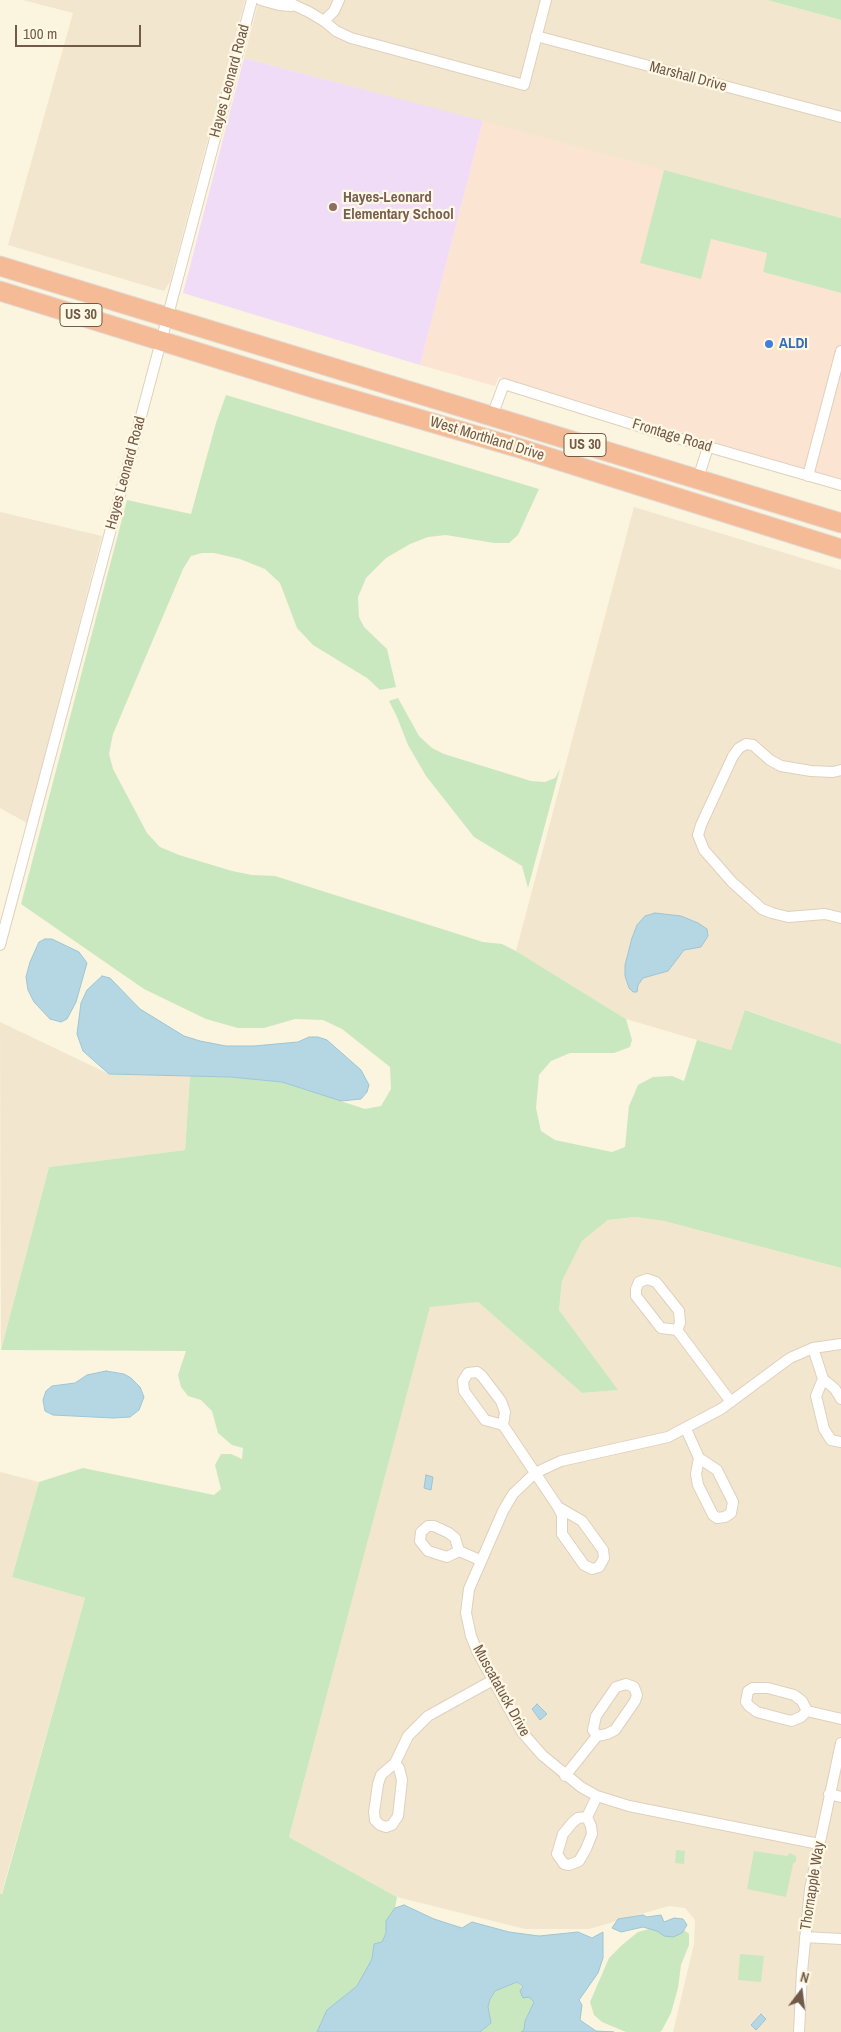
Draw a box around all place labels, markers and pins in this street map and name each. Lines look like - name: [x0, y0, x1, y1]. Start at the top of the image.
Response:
- place label: Hayes-Leonard Elementary School: [343, 189, 454, 224]
- marker: Hayes-Leonard Elementary School: [327, 201, 339, 213]
- place label: ALDI: [779, 335, 808, 353]
- marker: ALDI: [763, 338, 775, 350]

